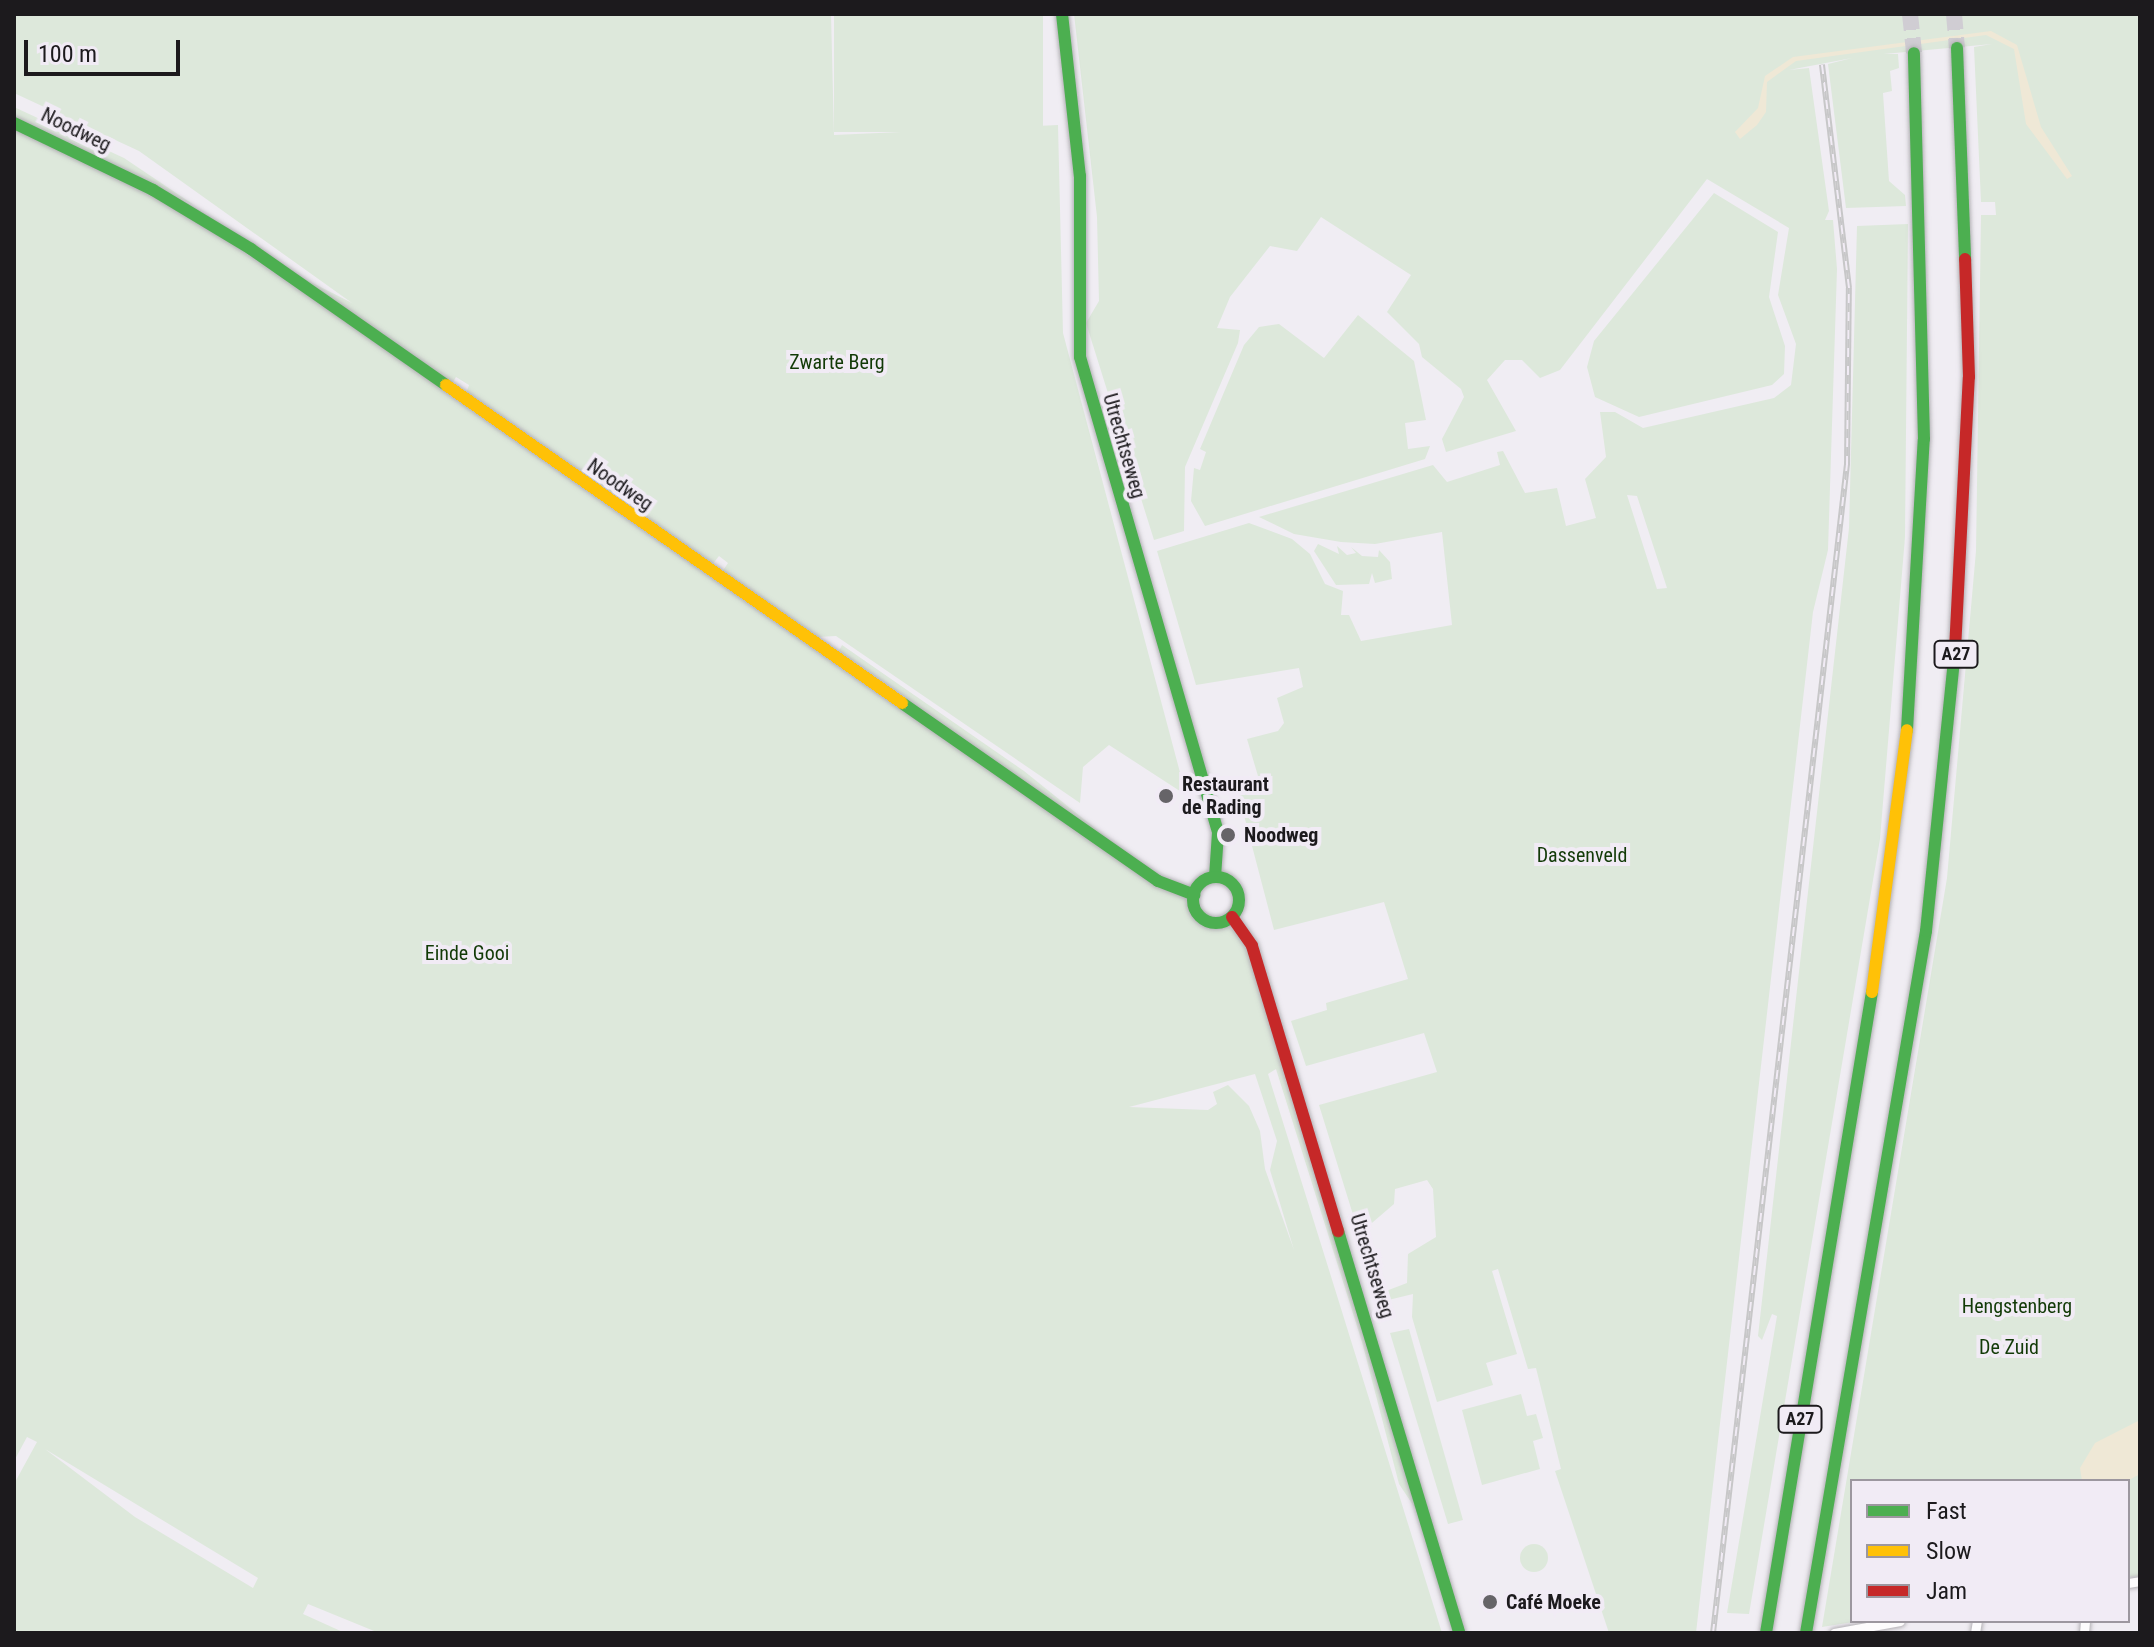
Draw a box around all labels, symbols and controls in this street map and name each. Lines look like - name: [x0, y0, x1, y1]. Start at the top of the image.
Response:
- scale bar: [28, 24, 184, 74]
- text: 100 m: [38, 40, 97, 68]
- street label: Noodweg: [37, 103, 115, 157]
- park label: Zwarte Berg: [789, 350, 885, 374]
- street label: Utrechtseweg: [1098, 391, 1150, 501]
- street label: Noodweg: [583, 454, 657, 516]
- road number: A27: [1932, 640, 1980, 668]
- place label: Restaurant de Rading: [1182, 772, 1269, 819]
- marker: Restaurant de Rading: [1157, 787, 1175, 805]
- place label: Noodweg: [1244, 823, 1318, 847]
- marker: Noodweg: [1219, 826, 1237, 844]
- park label: Dassenveld: [1537, 843, 1627, 867]
- park label: Einde Gooi: [425, 941, 509, 965]
- street label: Utrechtseweg: [1345, 1211, 1399, 1321]
- park label: Hengstenberg: [1962, 1294, 2072, 1318]
- park label: De Zuid: [1979, 1335, 2039, 1359]
- road number: A27: [1776, 1405, 1824, 1433]
- legend: [1850, 1479, 2130, 1623]
- text: Fast: [1926, 1497, 1967, 1525]
- text: Slow: [1926, 1537, 1972, 1565]
- text: Jam: [1926, 1577, 1967, 1605]
- place label: Café Moeke: [1506, 1590, 1601, 1614]
- marker: Café Moeke: [1481, 1593, 1499, 1611]

